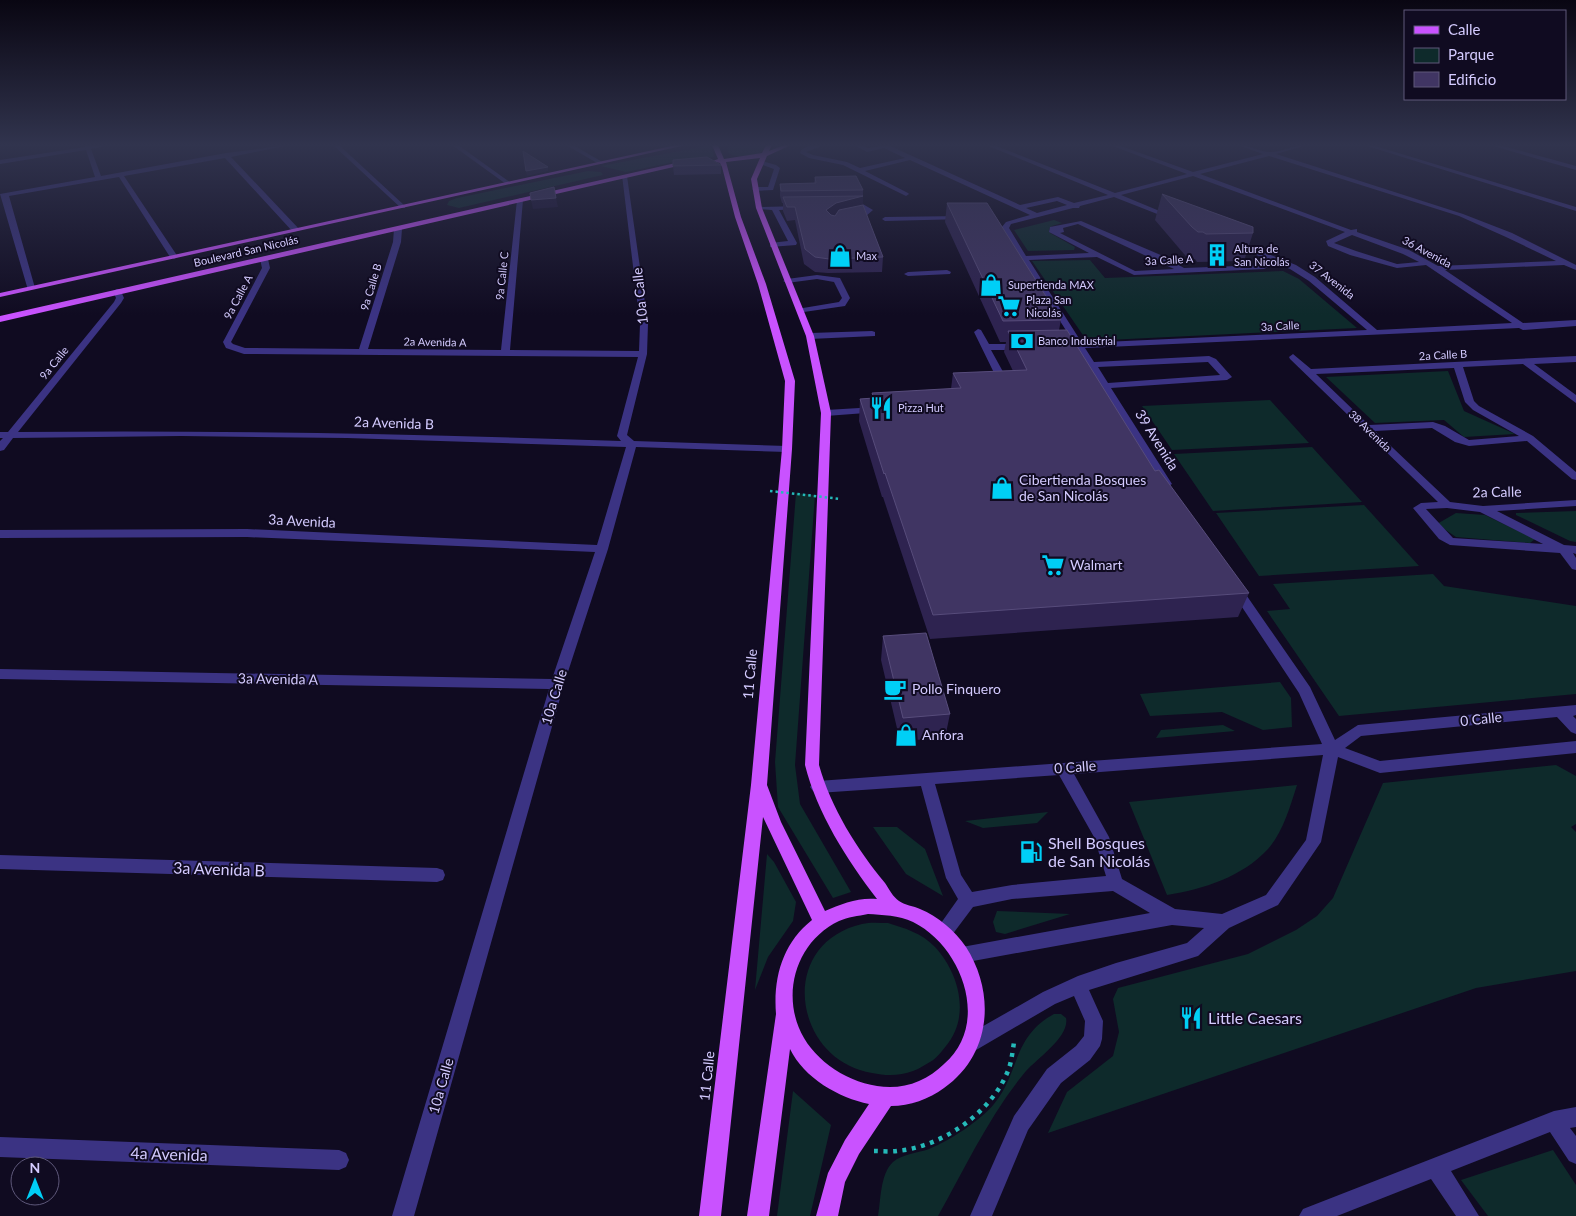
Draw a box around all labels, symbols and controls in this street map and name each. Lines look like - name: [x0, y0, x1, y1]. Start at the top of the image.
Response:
- legend: [1404, 10, 1566, 100]
- text: Calle: [1448, 20, 1481, 38]
- text: Parque: [1448, 45, 1494, 63]
- text: Edificio: [1448, 70, 1496, 88]
- street label: Boulevard San Nicolás: [192, 232, 300, 269]
- street label: 36 Avenida: [1400, 233, 1454, 270]
- building icon: Altura de San Nicolás: [1204, 242, 1230, 268]
- place label: Altura de San Nicolás: [1234, 242, 1290, 268]
- shop icon: Max: [827, 243, 853, 269]
- place label: Max: [856, 249, 878, 262]
- street label: 9a Calle C: [492, 250, 511, 301]
- street label: 3a Calle A: [1144, 252, 1194, 267]
- street label: 37 Avenida: [1307, 258, 1358, 301]
- street label: 9a Calle B: [357, 262, 384, 312]
- street label: 10a Calle: [628, 267, 651, 325]
- street label: 9a Calle A: [220, 272, 255, 321]
- shop icon: Supertienda MAX: [978, 272, 1004, 298]
- place label: Supertienda MAX: [1008, 278, 1095, 291]
- supermarket icon: Plaza San Nicolás: [996, 293, 1022, 319]
- place label: Plaza San Nicolás: [1026, 293, 1071, 319]
- street label: 3a Calle: [1260, 318, 1300, 333]
- bank icon: Banco Industrial: [1009, 328, 1035, 354]
- street label: 2a Avenida A: [403, 334, 467, 349]
- place label: Banco Industrial: [1038, 334, 1116, 347]
- street label: 9a Calle: [36, 343, 71, 382]
- street label: 2a Calle B: [1418, 347, 1467, 362]
- restaurant icon: Pizza Hut: [868, 395, 894, 421]
- place label: Pizza Hut: [898, 401, 944, 414]
- street label: 39 Avenida: [1132, 406, 1183, 473]
- street label: 38 Avenida: [1346, 407, 1394, 454]
- street label: 2a Avenida B: [354, 413, 434, 432]
- place label: Cibertienda Bosques de San Nicolás: [1019, 471, 1146, 504]
- shop icon: Cibertienda Bosques de San Nicolás: [989, 475, 1015, 501]
- street label: 2a Calle: [1472, 483, 1522, 500]
- street label: 3a Avenida: [268, 510, 336, 531]
- supermarket icon: Walmart: [1040, 552, 1066, 578]
- place label: Walmart: [1070, 556, 1123, 573]
- street label: 11 Calle: [739, 648, 760, 700]
- street label: 10a Calle: [537, 667, 570, 727]
- street label: 3a Avenida A: [238, 669, 319, 688]
- cafe icon: Pollo Finquero: [882, 676, 908, 702]
- place label: Pollo Finquero: [912, 680, 1001, 697]
- street label: 0 Calle: [1459, 708, 1503, 729]
- shop icon: Anfora: [893, 722, 919, 748]
- place label: Anfora: [922, 726, 964, 743]
- street label: 0 Calle: [1053, 757, 1097, 776]
- place label: Shell Bosques de San Nicolás: [1048, 833, 1150, 870]
- fuel station icon: Shell Bosques de San Nicolás: [1018, 839, 1044, 865]
- street label: 3a Avenida B: [173, 857, 265, 880]
- restaurant icon: Little Caesars: [1178, 1005, 1204, 1031]
- place label: Little Caesars: [1208, 1008, 1302, 1027]
- street label: 11 Calle: [695, 1050, 718, 1102]
- street label: 10a Calle: [424, 1056, 457, 1116]
- street label: 4a Avenida: [130, 1143, 208, 1164]
- north arrow: [10, 1156, 60, 1206]
- text: N: [30, 1159, 40, 1176]

